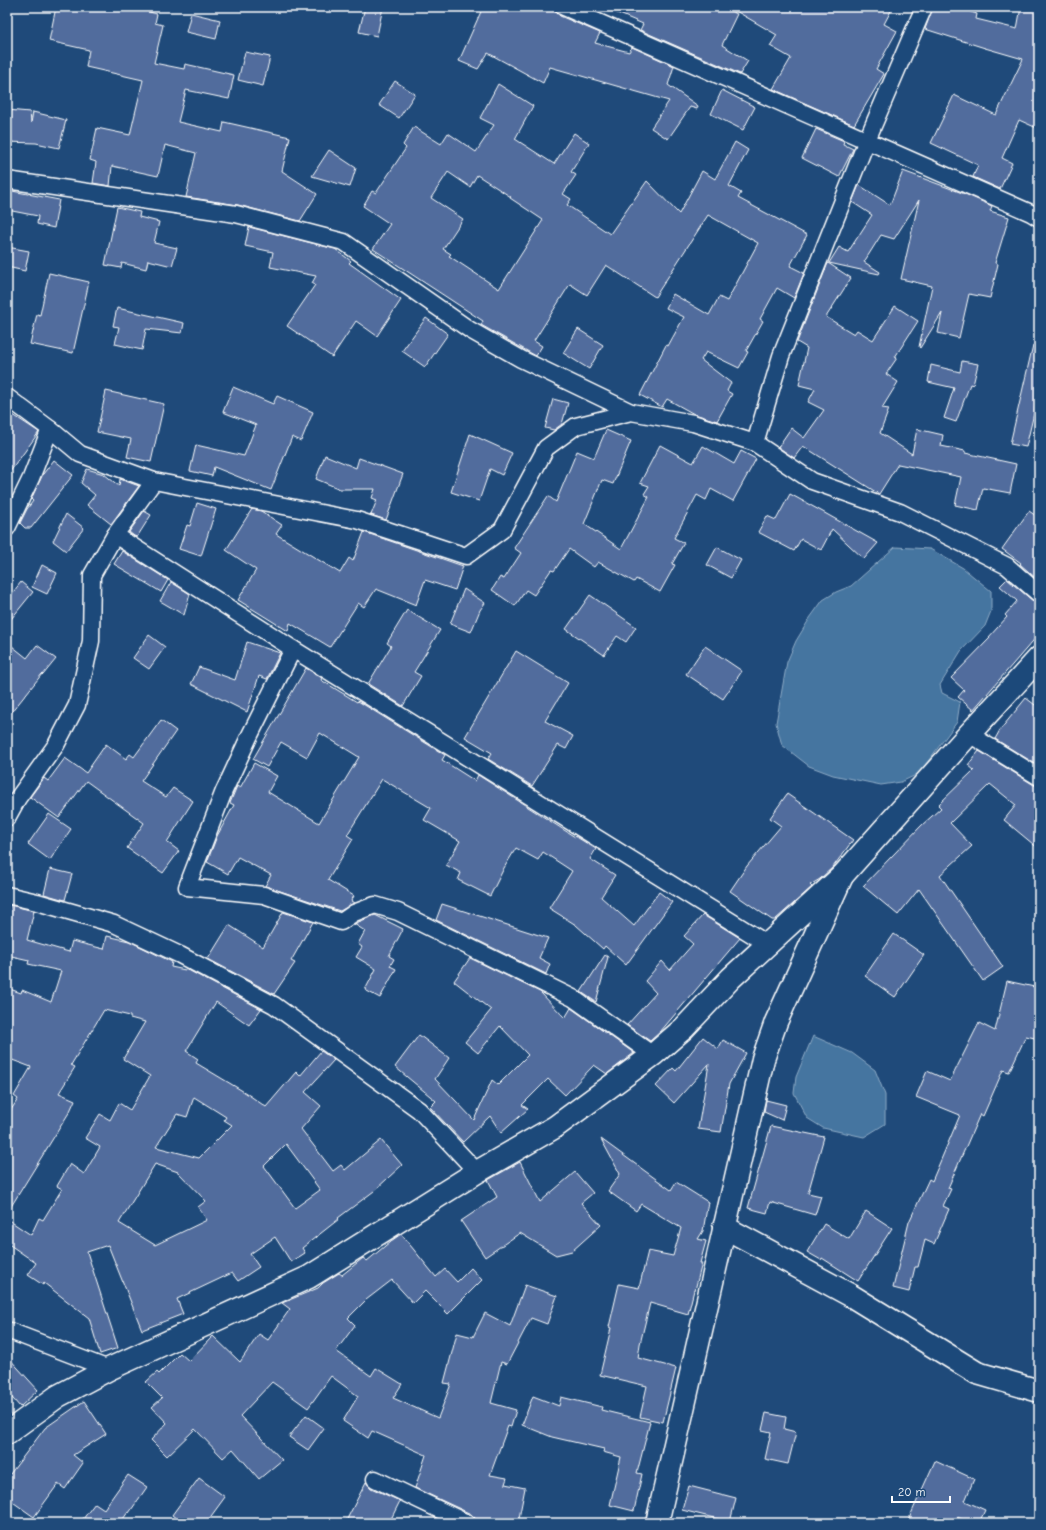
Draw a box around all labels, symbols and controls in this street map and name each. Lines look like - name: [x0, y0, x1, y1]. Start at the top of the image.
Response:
- scale bar: [892, 1478, 950, 1504]
- text: 20 m: [898, 1485, 926, 1499]

